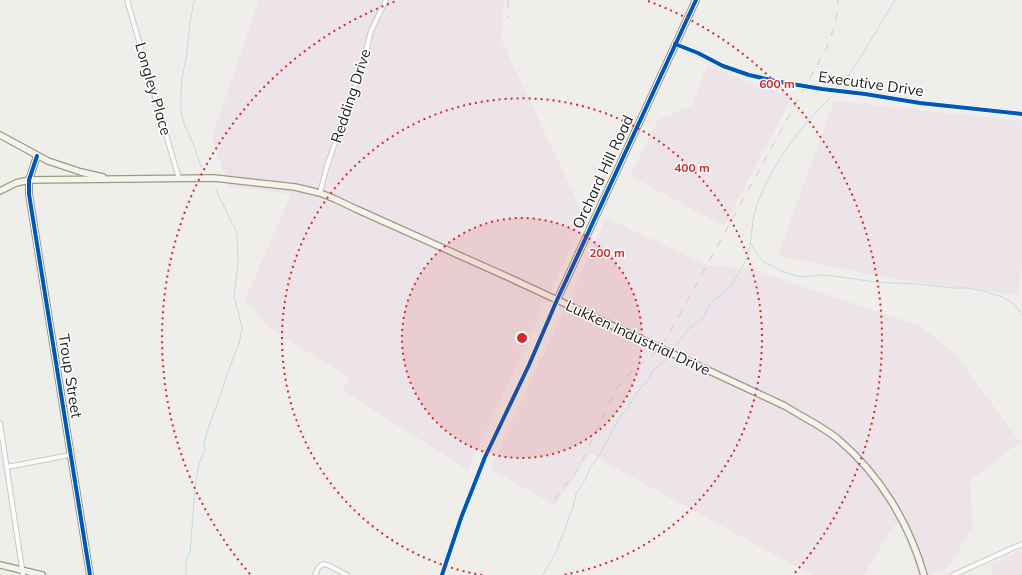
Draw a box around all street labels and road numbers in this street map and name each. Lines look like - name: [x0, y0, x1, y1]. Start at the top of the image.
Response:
- street label: Longley Place: [131, 40, 176, 138]
- street label: Redding Drive: [326, 46, 375, 145]
- street label: Executive Drive: [817, 67, 925, 100]
- street label: Orchard Hill Road: [568, 112, 637, 232]
- street label: Lukken Industrial Drive: [563, 296, 714, 379]
- street label: Troup Street: [54, 333, 87, 419]

